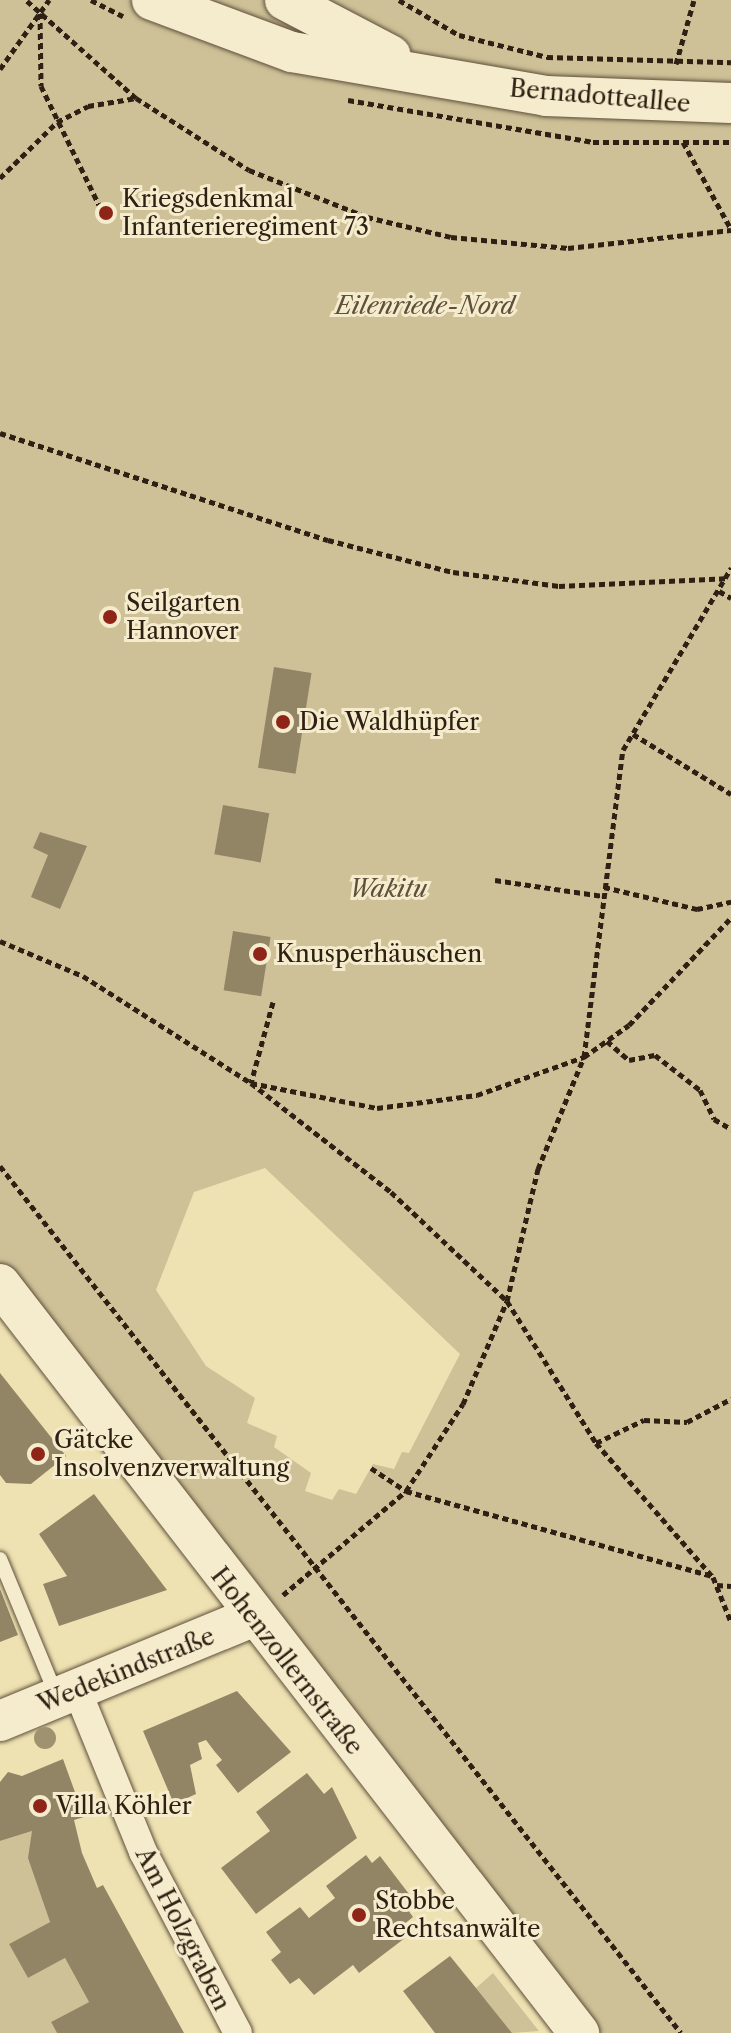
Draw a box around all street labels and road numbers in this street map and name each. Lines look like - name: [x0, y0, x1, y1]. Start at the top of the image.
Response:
- street label: Bernadotteallee: [508, 74, 692, 118]
- street label: Hohenzollernstraße: [205, 1562, 369, 1760]
- street label: Wedekindstraße: [33, 1621, 219, 1719]
- street label: Am Holzgraben: [130, 1843, 236, 2015]

